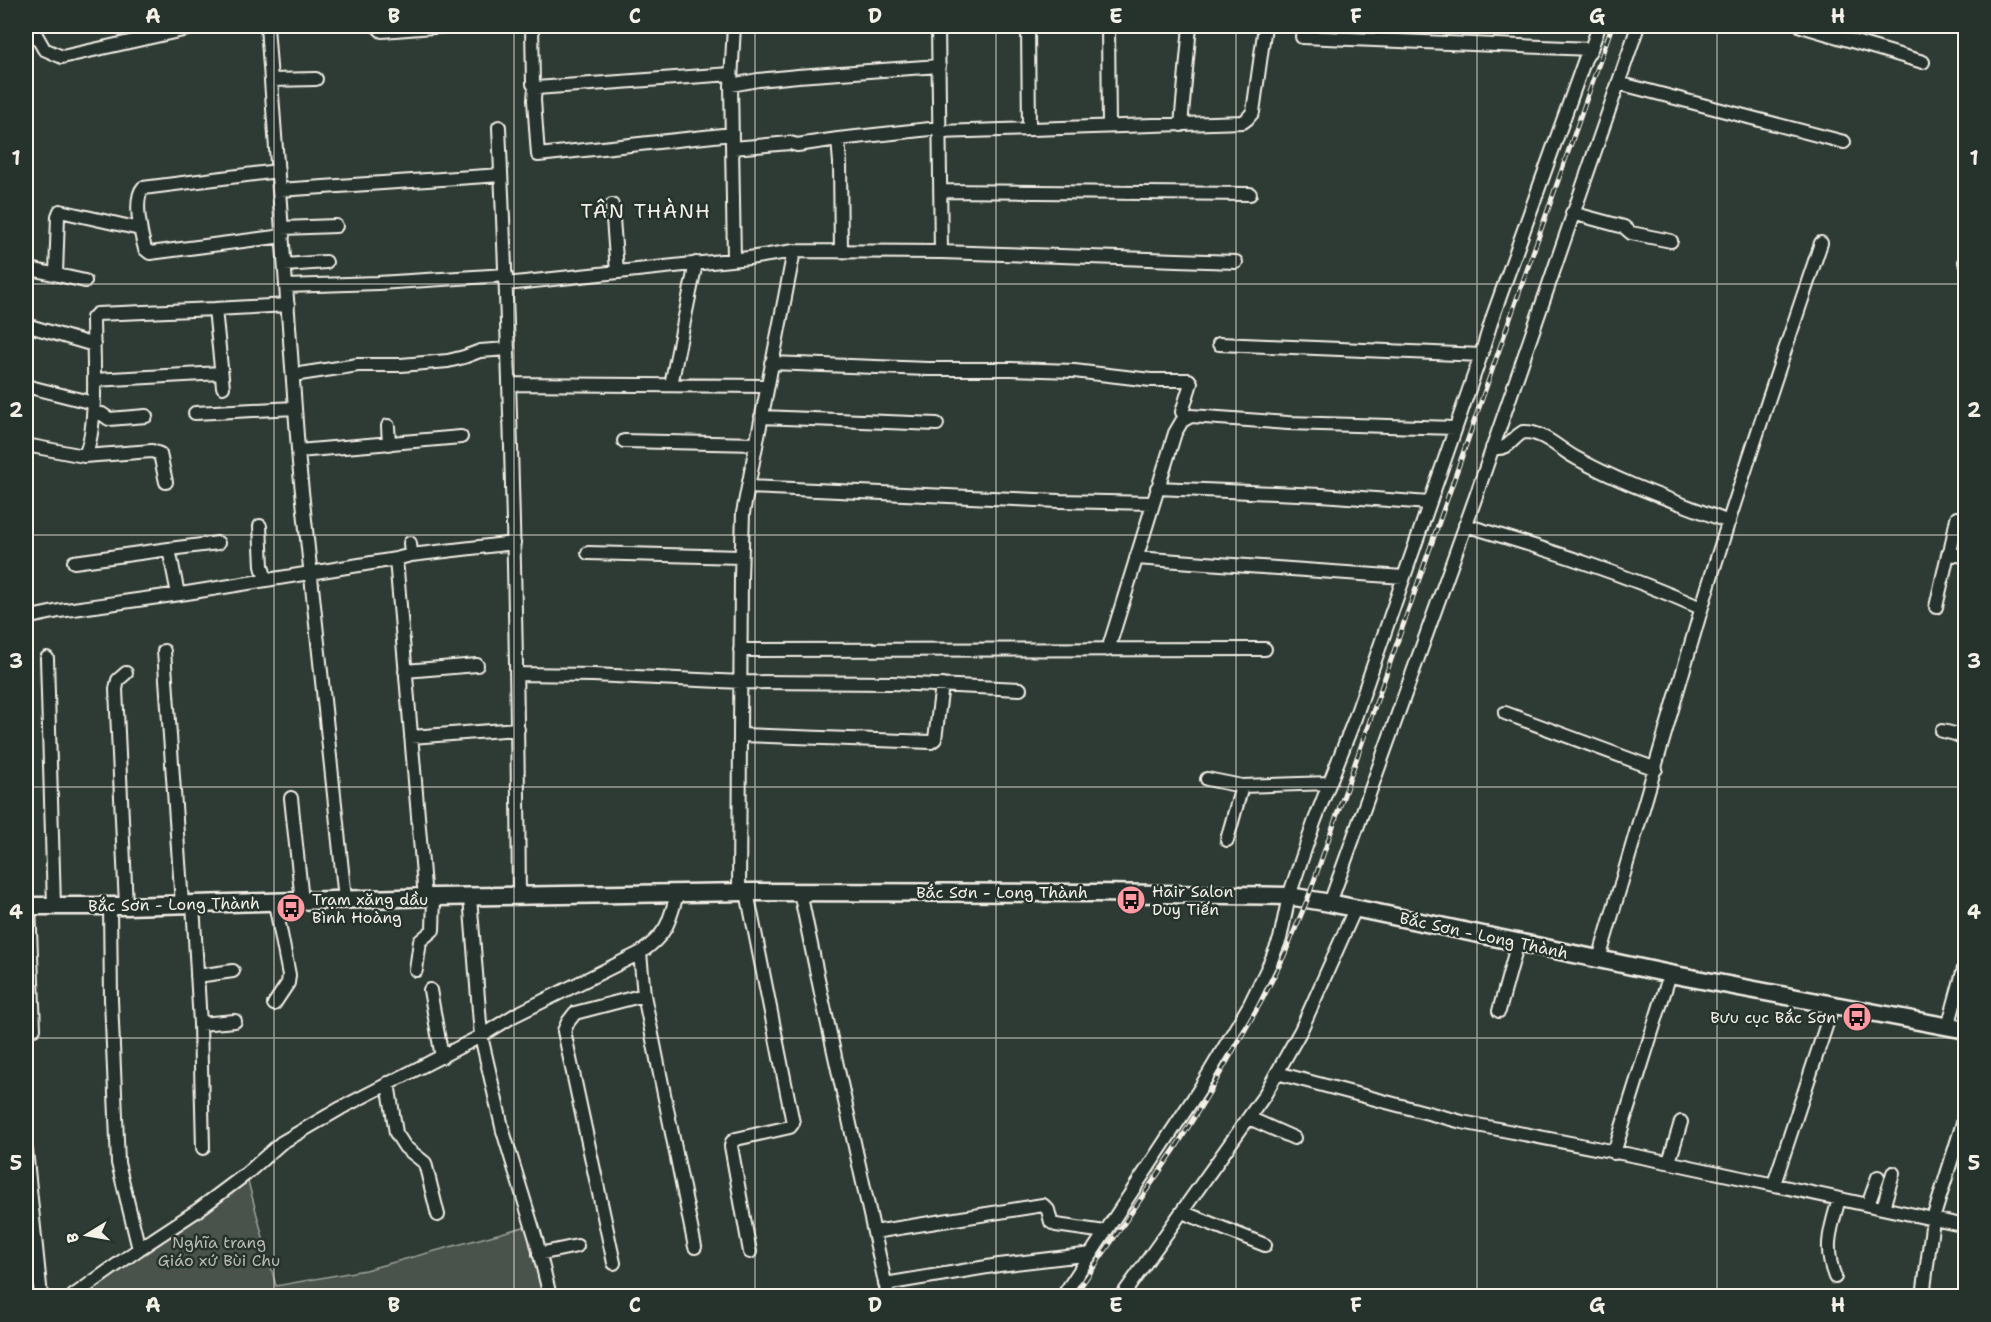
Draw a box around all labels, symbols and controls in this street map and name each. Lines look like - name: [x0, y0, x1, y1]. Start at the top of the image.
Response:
- text: A: [145, 3, 161, 29]
- text: B: [388, 3, 400, 29]
- text: C: [629, 3, 641, 29]
- text: D: [868, 3, 882, 29]
- text: E: [1109, 3, 1123, 29]
- text: F: [1350, 3, 1362, 29]
- text: G: [1589, 3, 1605, 29]
- text: H: [1831, 3, 1845, 29]
- text: 1: [11, 145, 21, 171]
- text: 1: [1969, 145, 1979, 171]
- district label: TÂN THÀNH: [581, 198, 711, 224]
- text: 2: [9, 397, 23, 423]
- text: 2: [1967, 397, 1981, 423]
- text: 3: [9, 648, 23, 674]
- text: 3: [1967, 648, 1981, 674]
- place label: Hair Salon Duy Tiến: [1152, 881, 1234, 920]
- street label: Bắc Sơn - Long Thành: [916, 882, 1088, 903]
- bus stop icon: Hair Salon Duy Tiến: [1115, 884, 1147, 916]
- place label: Trạm xăng dầu Bình Hoàng: [312, 889, 428, 928]
- bus stop icon: Trạm xăng dầu Bình Hoàng: [275, 892, 307, 924]
- street label: Bắc Sơn - Long Thành: [88, 893, 260, 916]
- text: 4: [9, 899, 23, 925]
- text: 4: [1967, 899, 1981, 925]
- street label: Bắc Sơn - Long Thành: [1398, 907, 1570, 964]
- bus stop icon: Bưu cục Bắc Sơn: [1841, 1001, 1873, 1033]
- place label: Bưu cục Bắc Sơn: [1710, 1007, 1836, 1028]
- text: 5: [10, 1150, 22, 1176]
- text: 5: [1968, 1150, 1980, 1176]
- north arrow: [57, 1205, 117, 1265]
- text: B: [62, 1231, 84, 1245]
- park label: Nghĩa trang Giáo xứ Bùi Chu: [158, 1232, 280, 1271]
- text: A: [145, 1292, 161, 1318]
- text: B: [388, 1292, 400, 1318]
- text: C: [629, 1292, 641, 1318]
- text: D: [868, 1292, 882, 1318]
- text: E: [1109, 1292, 1123, 1318]
- text: F: [1350, 1292, 1362, 1318]
- text: G: [1589, 1292, 1605, 1318]
- text: H: [1831, 1292, 1845, 1318]

